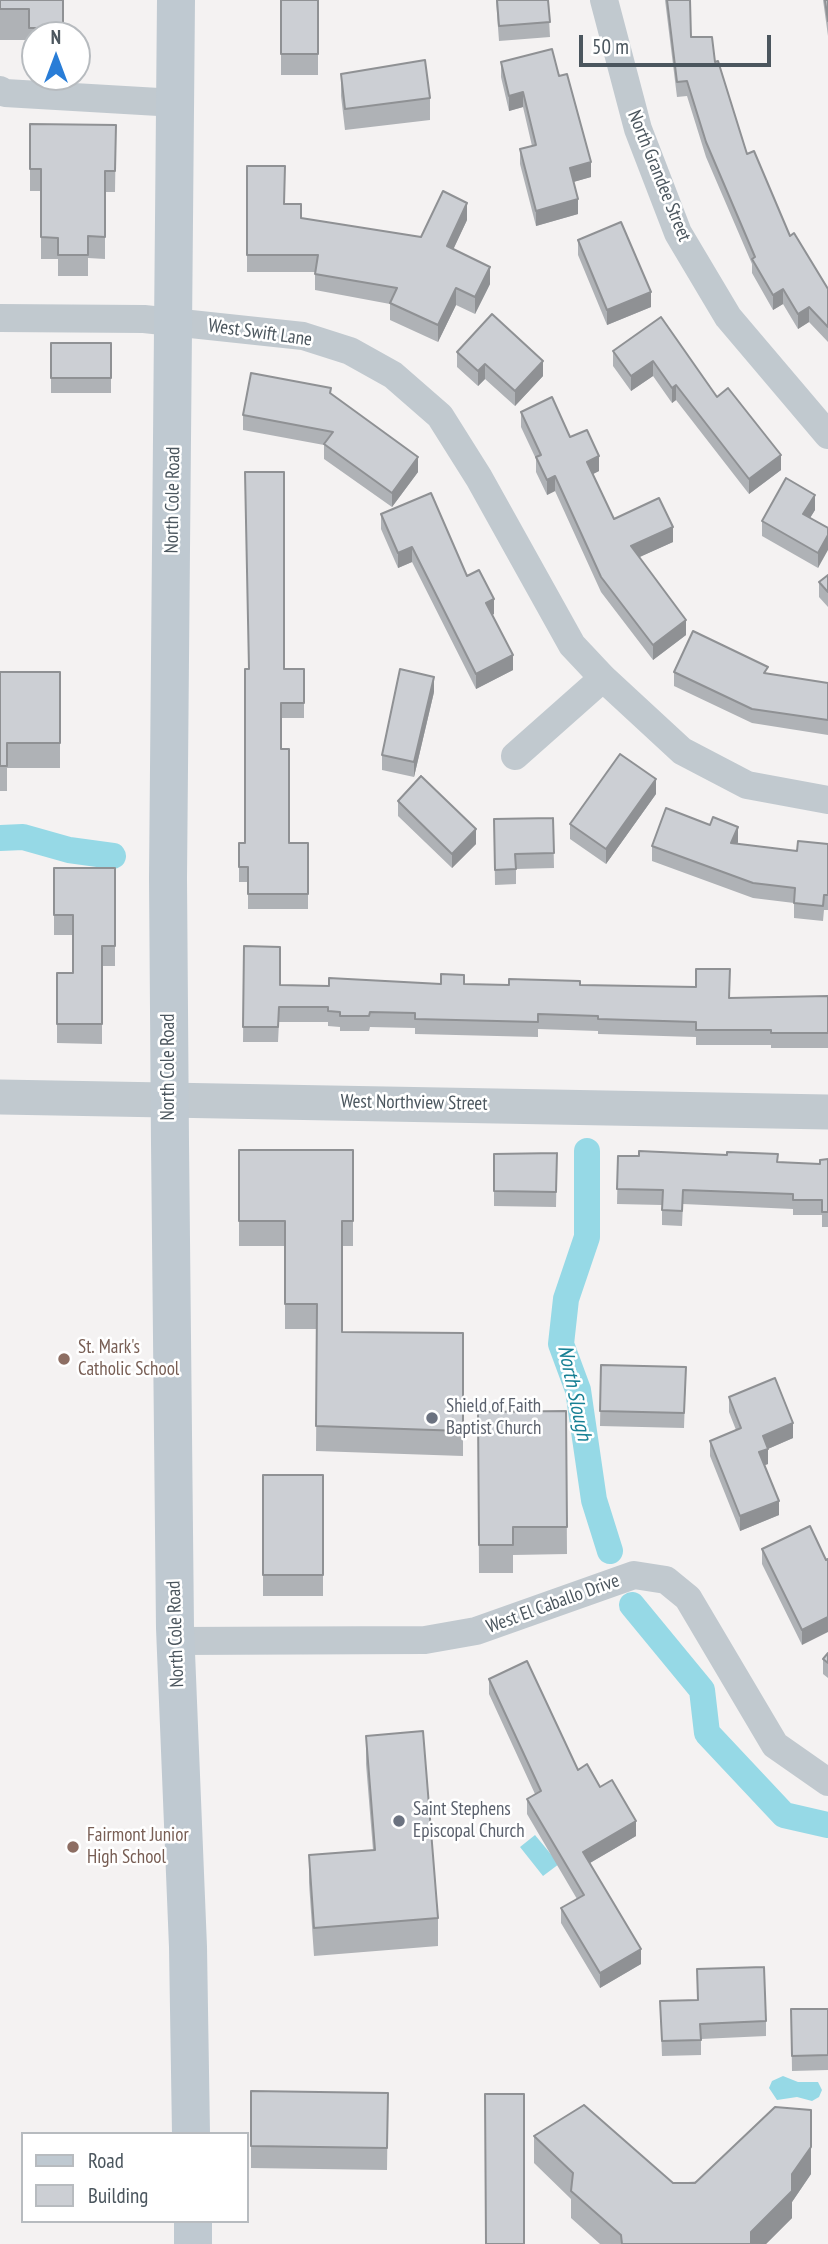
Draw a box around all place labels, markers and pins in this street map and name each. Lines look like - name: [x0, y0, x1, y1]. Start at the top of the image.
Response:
- place label: St. Mark's Catholic School: [78, 1337, 179, 1381]
- marker: St. Mark's Catholic School: [56, 1351, 72, 1367]
- place label: Shield of Faith Baptist Church: [446, 1396, 541, 1440]
- marker: Shield of Faith Baptist Church: [424, 1410, 440, 1426]
- place label: Saint Stephens Episcopal Church: [413, 1799, 525, 1843]
- marker: Saint Stephens Episcopal Church: [391, 1813, 407, 1829]
- place label: Fairmont Junior High School: [87, 1825, 189, 1869]
- marker: Fairmont Junior High School: [65, 1839, 81, 1855]

